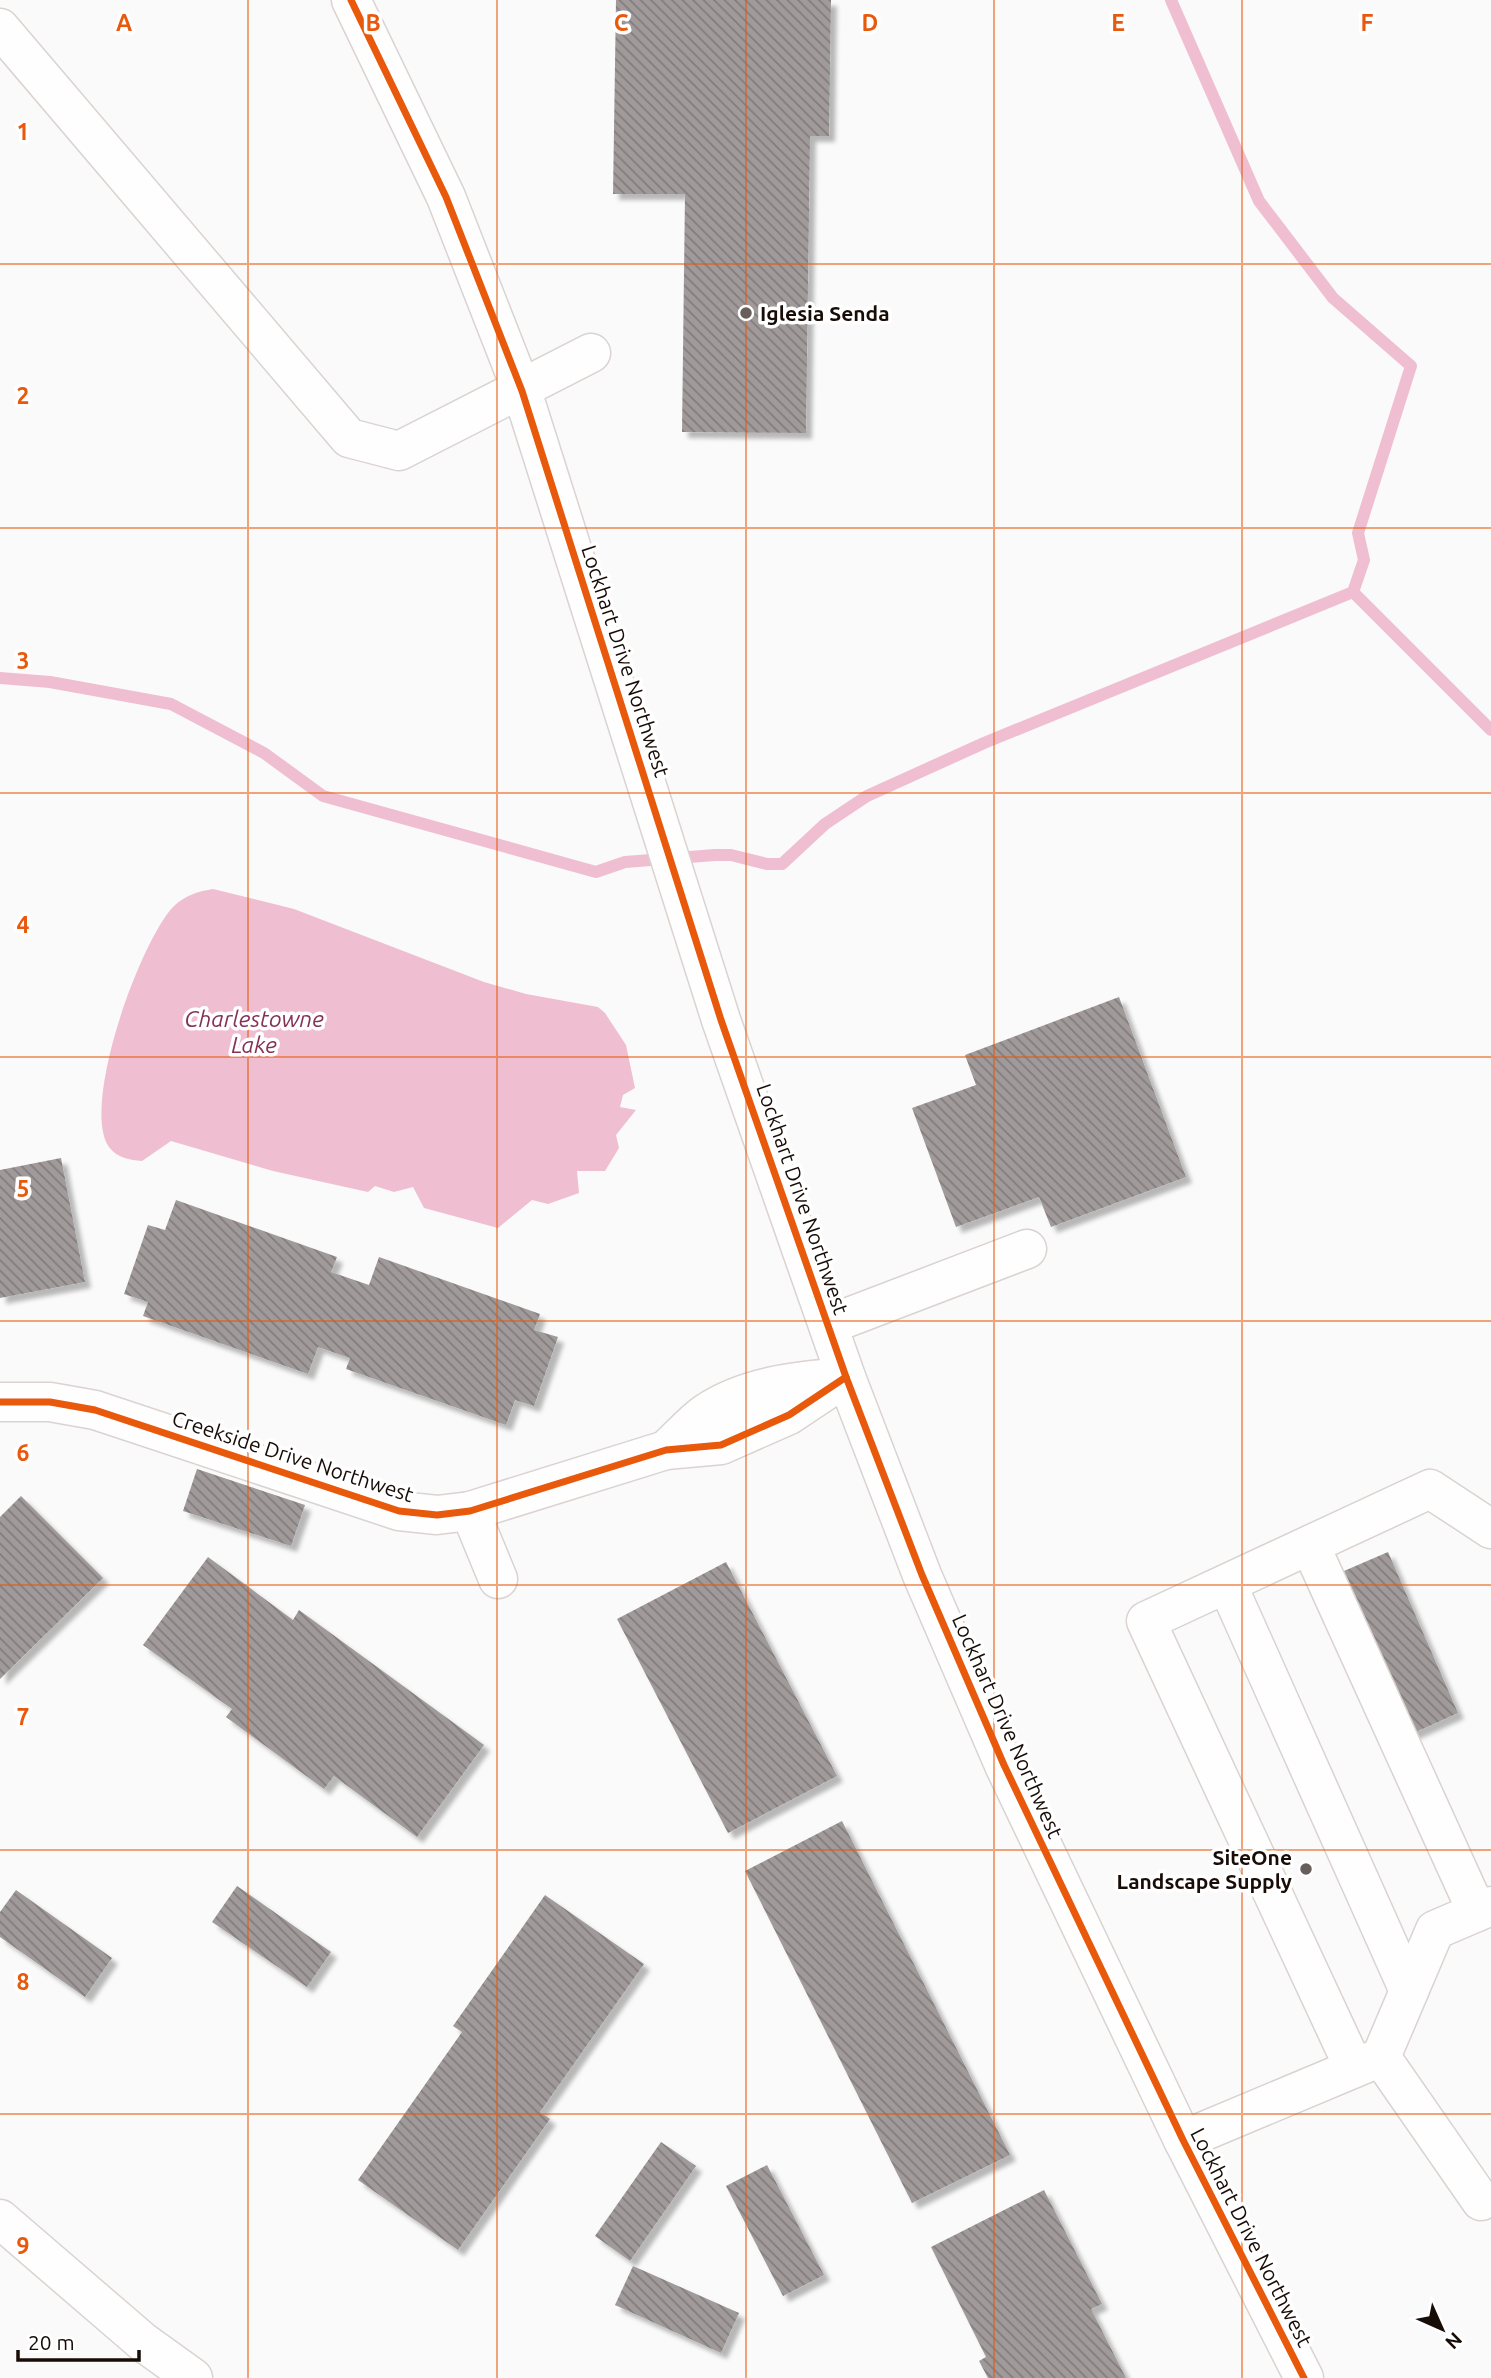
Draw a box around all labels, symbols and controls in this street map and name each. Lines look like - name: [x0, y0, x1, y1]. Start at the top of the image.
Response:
- text: A: [116, 10, 132, 35]
- text: B: [365, 10, 381, 35]
- text: C: [614, 10, 629, 35]
- text: D: [862, 10, 878, 35]
- text: E: [1111, 10, 1125, 35]
- text: F: [1361, 10, 1374, 35]
- text: 1: [17, 119, 29, 144]
- place label: Iglesia Senda: [760, 301, 890, 325]
- marker: Iglesia Senda: [738, 305, 754, 321]
- text: 2: [17, 383, 29, 408]
- street label: Lockhart Drive Northwest: [577, 542, 675, 780]
- text: 3: [17, 648, 29, 673]
- text: 4: [17, 912, 30, 937]
- water label: Charlestowne Lake: [184, 1006, 324, 1057]
- street label: Lockhart Drive Northwest: [752, 1081, 854, 1317]
- text: 5: [17, 1176, 29, 1201]
- street label: Creekside Drive Northwest: [169, 1406, 417, 1506]
- text: 6: [17, 1440, 30, 1465]
- street label: Lockhart Drive Northwest: [948, 1610, 1068, 1842]
- text: 7: [17, 1704, 29, 1729]
- place label: SiteOne Landscape Supply: [1116, 1845, 1292, 1893]
- marker: SiteOne Landscape Supply: [1298, 1861, 1314, 1877]
- text: 8: [17, 1969, 29, 1994]
- street label: Lockhart Drive Northwest: [1186, 2124, 1318, 2350]
- text: 9: [17, 2233, 29, 2258]
- north arrow: [1407, 2294, 1477, 2364]
- scale bar: [18, 2318, 138, 2362]
- text: N: [1441, 2328, 1467, 2354]
- text: 20 m: [28, 2330, 75, 2354]

